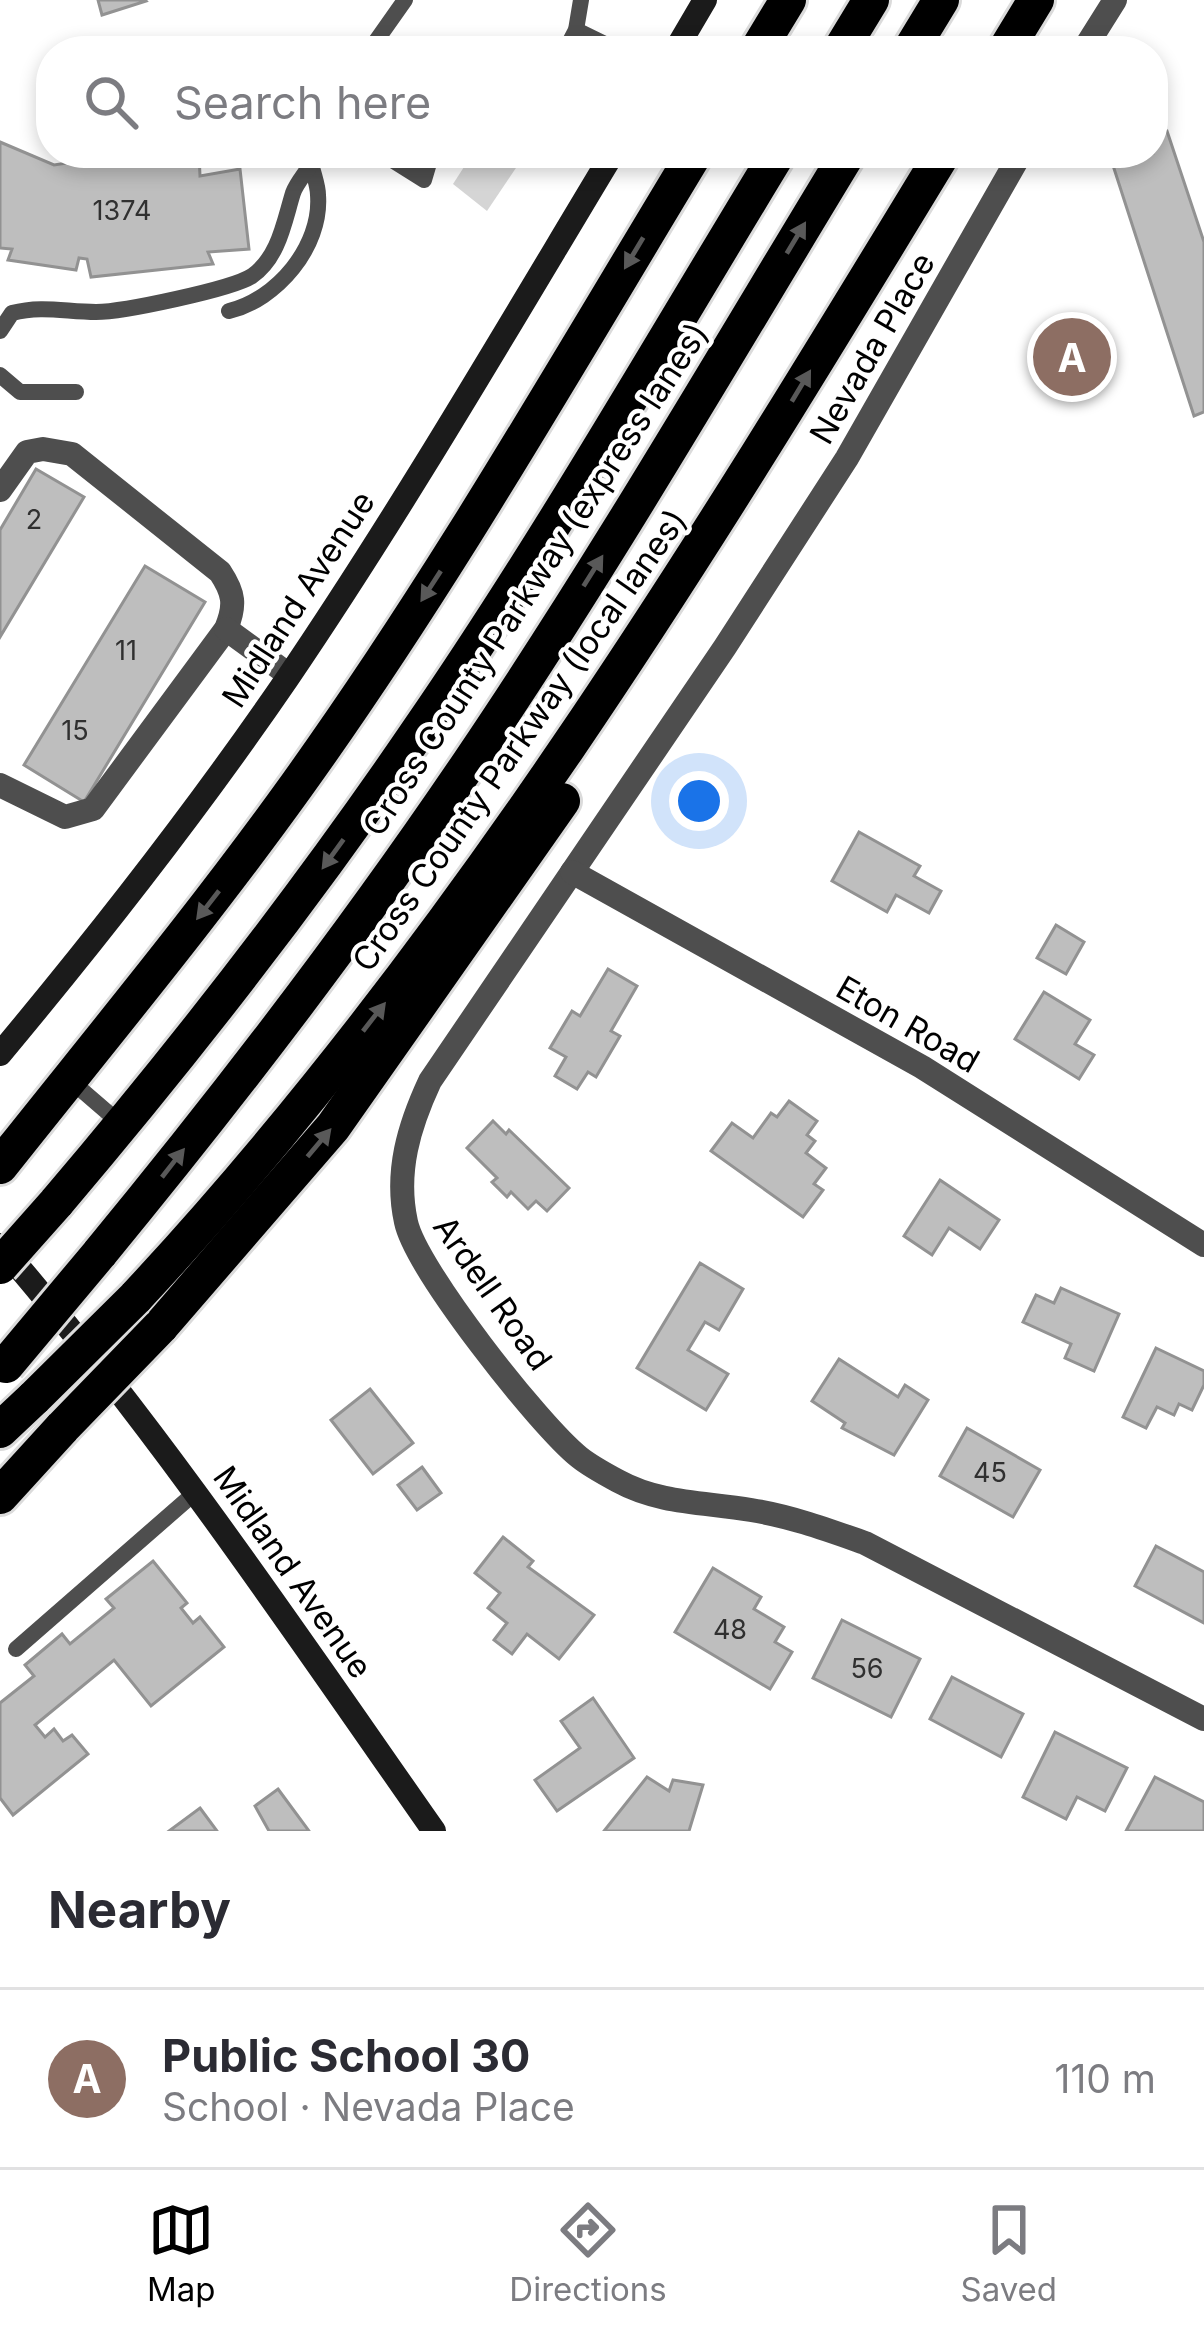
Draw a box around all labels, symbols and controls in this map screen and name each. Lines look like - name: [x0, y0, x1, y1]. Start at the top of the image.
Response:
- search box: [36, 36, 1168, 168]
- icon: search: [78, 69, 144, 135]
- text: Search here: [174, 75, 431, 130]
- house number: 1374: [93, 194, 151, 227]
- one-way arrow: [785, 221, 806, 255]
- one-way arrow: [624, 236, 645, 270]
- street label: Nevada Place: [801, 245, 943, 451]
- pin: A: [1033, 312, 1111, 402]
- street label: Cross County Parkway (express lanes): [354, 315, 716, 843]
- one-way arrow: [790, 369, 811, 403]
- street label: Midland Avenue: [213, 484, 383, 714]
- street label: Cross County Parkway (local lanes): [343, 501, 695, 979]
- house number: 2: [26, 503, 42, 536]
- one-way arrow: [582, 554, 603, 588]
- one-way arrow: [420, 569, 442, 602]
- house number: 11: [115, 634, 137, 667]
- house number: 15: [61, 714, 89, 747]
- your location: [669, 771, 729, 831]
- one-way arrow: [321, 838, 345, 870]
- one-way arrow: [196, 890, 220, 921]
- street label: Eton Road: [829, 967, 987, 1081]
- one-way arrow: [361, 1001, 386, 1032]
- one-way arrow: [306, 1128, 331, 1159]
- one-way arrow: [160, 1148, 185, 1179]
- street label: Ardell Road: [425, 1208, 561, 1378]
- house number: 45: [973, 1456, 1007, 1489]
- street label: Midland Avenue: [205, 1458, 381, 1686]
- house number: 48: [713, 1613, 747, 1646]
- house number: 56: [850, 1652, 884, 1685]
- text: Nearby: [48, 1879, 231, 1940]
- text: Public School 30: [162, 2028, 530, 2083]
- text: A: [72, 2055, 102, 2102]
- text: 110 m: [1055, 2055, 1156, 2102]
- text: School · Nevada Place: [162, 2083, 575, 2130]
- tab: Map: [147, 2197, 215, 2309]
- tab: Directions: [509, 2197, 667, 2309]
- tab: Saved: [960, 2197, 1057, 2309]

